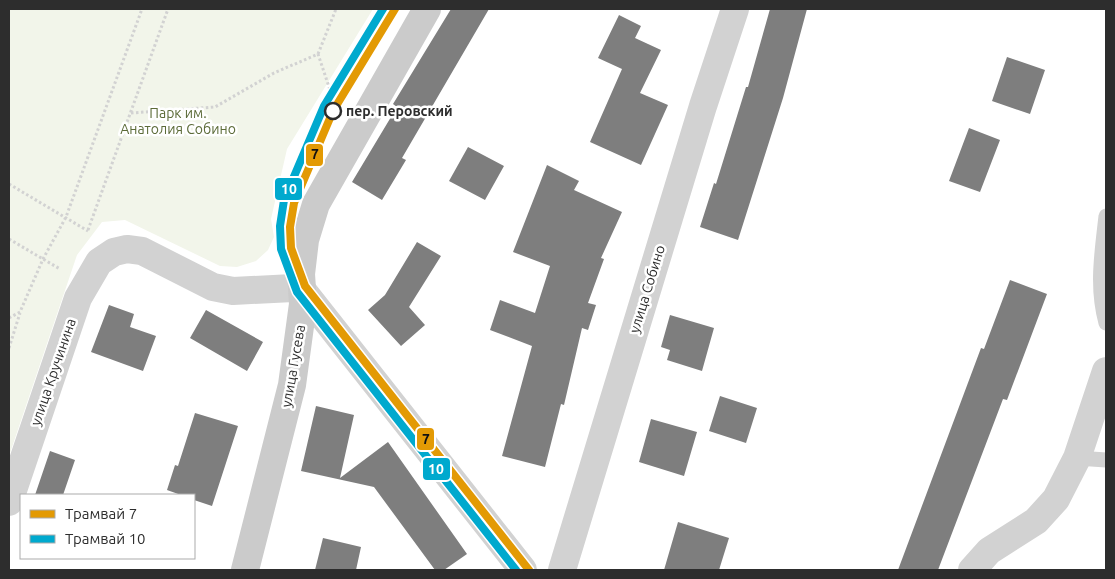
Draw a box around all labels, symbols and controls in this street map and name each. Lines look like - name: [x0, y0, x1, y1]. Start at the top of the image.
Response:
- marker: пер. Перовский: [324, 102, 342, 120]
- place label: пер. Перовский: [346, 103, 453, 119]
- park label: Парк им. Анатолия Собино: [120, 105, 236, 137]
- line badge: 7: [305, 143, 324, 167]
- text: 7: [311, 146, 319, 162]
- line badge: 10: [274, 177, 303, 201]
- text: 10: [281, 181, 297, 197]
- street label: улица Собино: [626, 243, 668, 335]
- street label: улица Кручинина: [27, 316, 79, 428]
- street label: улица Гусева: [278, 323, 308, 409]
- line badge: 7: [416, 427, 435, 451]
- text: 7: [422, 431, 430, 447]
- line badge: 10: [422, 457, 451, 481]
- text: 10: [428, 461, 444, 477]
- legend: [20, 494, 195, 559]
- text: Трамвай 7: [65, 505, 137, 522]
- text: Трамвай 10: [65, 530, 146, 547]

